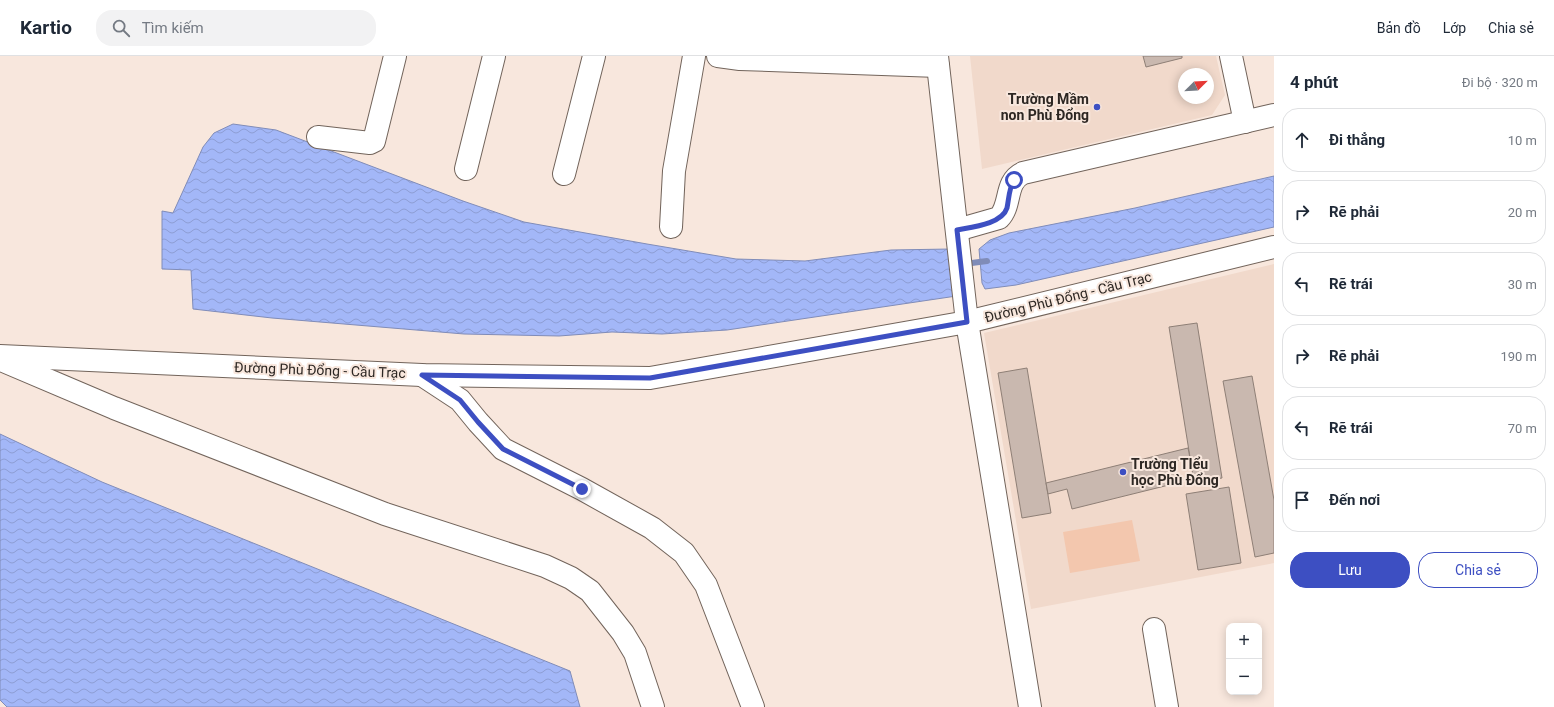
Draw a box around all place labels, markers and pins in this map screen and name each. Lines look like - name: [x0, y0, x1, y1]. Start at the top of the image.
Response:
- place label: Trường Mầm non Phù Đổng: [1001, 91, 1089, 123]
- marker: Trường Mầm non Phù Đổng: [1092, 102, 1102, 112]
- place label: Trường TIểu học Phù Đổng: [1131, 456, 1219, 488]
- marker: Trường TIểu học Phù Đổng: [1118, 467, 1128, 477]

